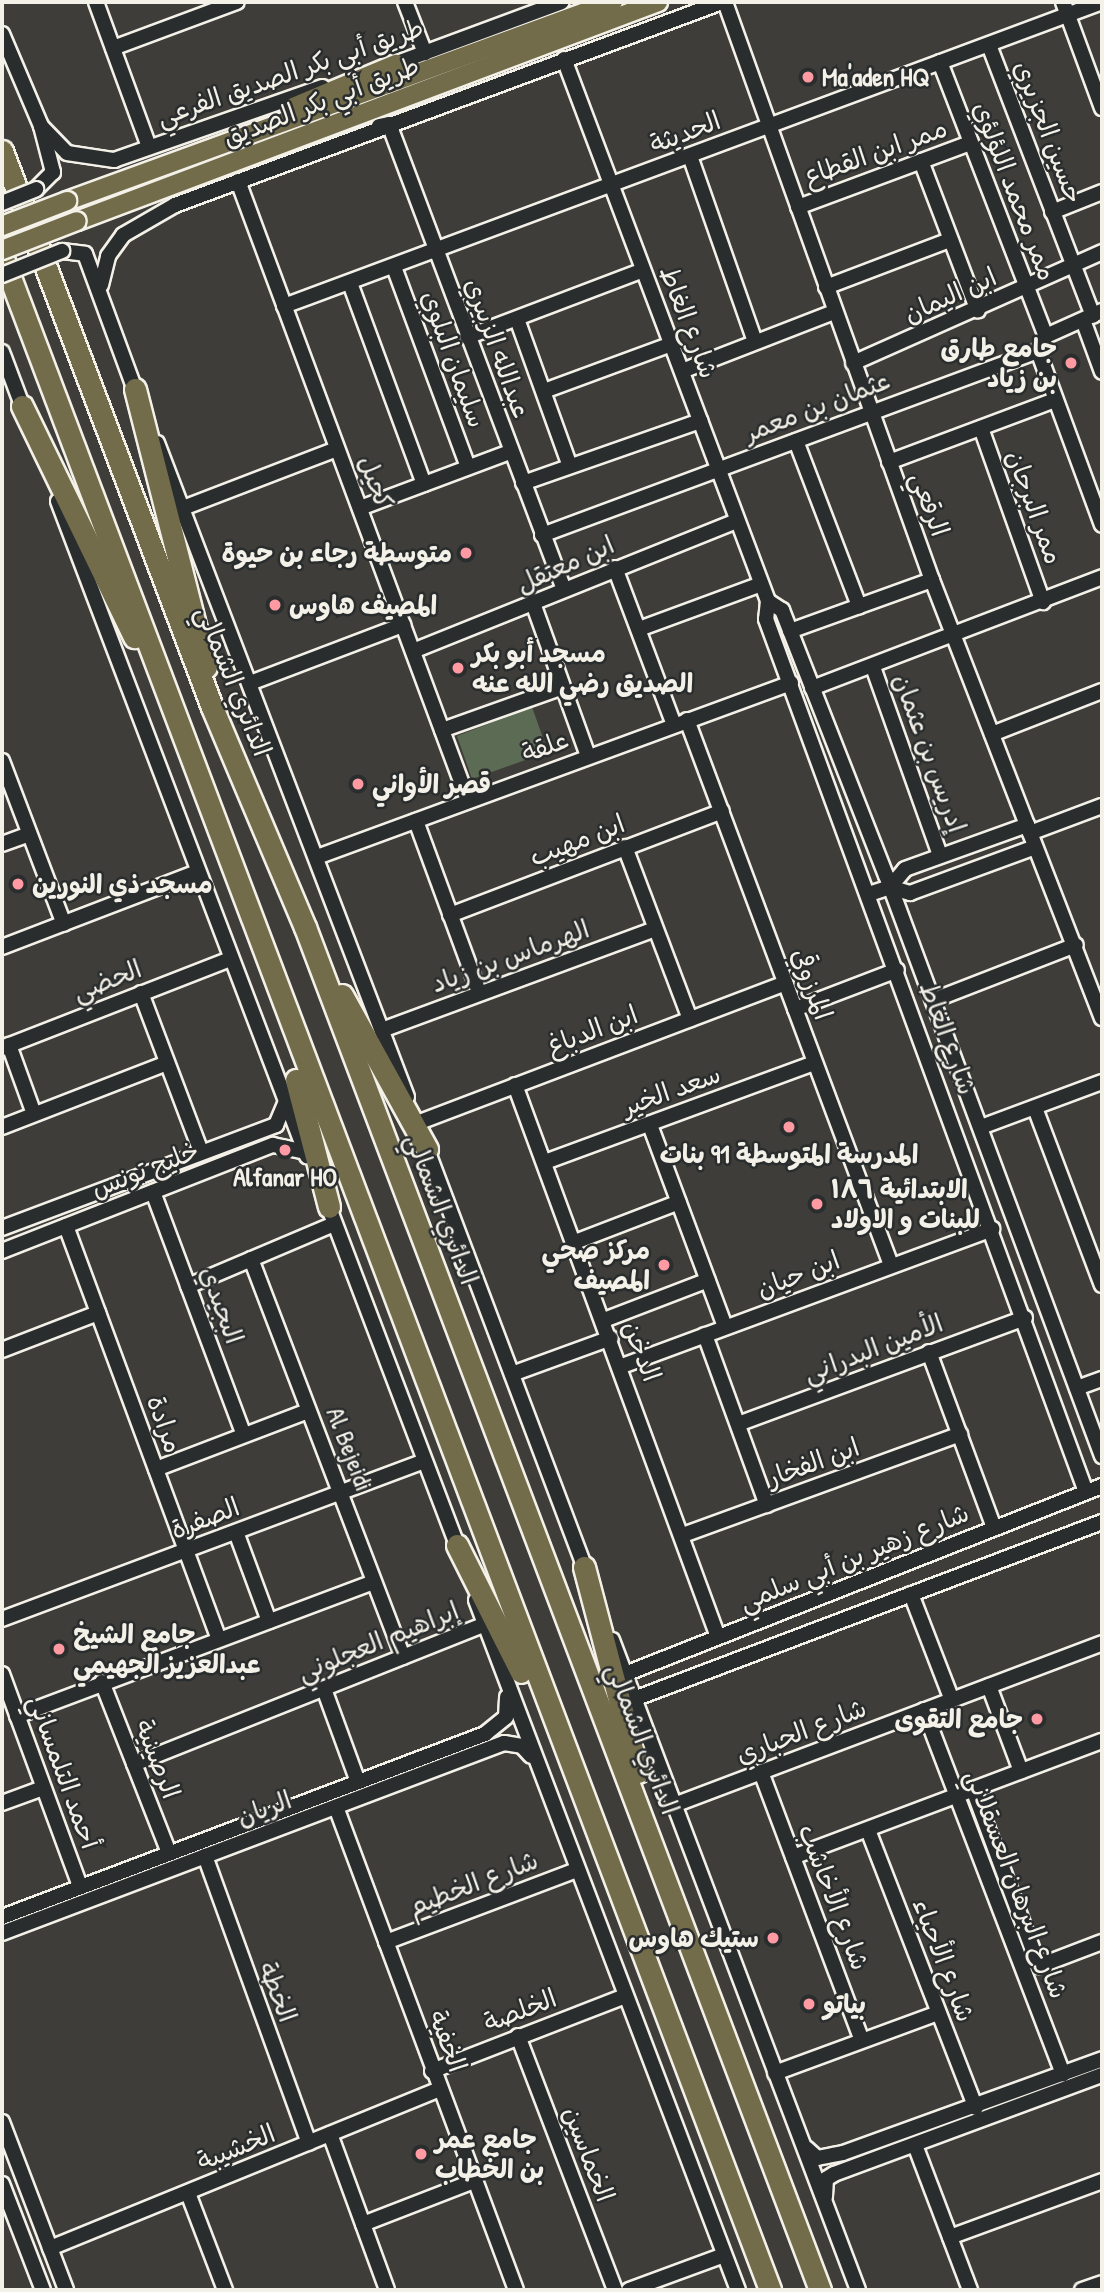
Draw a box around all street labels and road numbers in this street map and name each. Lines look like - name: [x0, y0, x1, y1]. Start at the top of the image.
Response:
- street label: طريق أبي بكر الصديق الفرعي: [152, 12, 428, 132]
- street label: طريق أبي بكر الصديق: [218, 49, 424, 153]
- street label: حسين الجزيري: [1008, 56, 1090, 208]
- street label: ممر محمد اللؤلؤي: [967, 97, 1063, 285]
- street label: الحديثة: [645, 104, 725, 160]
- street label: ممر ابن القطاع: [799, 112, 951, 192]
- street label: شارع الغاط: [653, 261, 725, 383]
- street label: ابن اليمان: [899, 261, 1001, 329]
- street label: عبدالله الزبيري: [458, 274, 538, 422]
- street label: سليمان البلوي: [415, 286, 493, 432]
- street label: عثمان بن معمر: [740, 364, 894, 448]
- street label: ممر البرجان: [1000, 446, 1070, 568]
- street label: كحيل: [352, 451, 400, 513]
- street label: الرقعي: [904, 467, 956, 541]
- street label: ابن معتقل: [511, 529, 619, 599]
- street label: الدائري الشمالي: [190, 601, 278, 761]
- street label: إدريس بن عثمان: [887, 669, 973, 837]
- street label: علقة: [517, 723, 573, 769]
- street label: ابن مهيب: [525, 808, 629, 872]
- street label: الهرماس بن زياد: [427, 913, 593, 999]
- street label: المرزوقي: [785, 944, 839, 1024]
- street label: الحضي: [68, 953, 146, 1007]
- street label: شارع الغاط: [913, 977, 983, 1099]
- street label: ابن الدباغ: [542, 998, 642, 1062]
- street label: سعد الخير: [617, 1058, 725, 1122]
- street label: الدائري الشمالي: [399, 1129, 485, 1289]
- street label: خليج تونس: [87, 1134, 203, 1204]
- street label: ابن حيان: [752, 1244, 844, 1304]
- street label: البجيدي: [194, 1262, 250, 1348]
- street label: الأمين البدراني: [799, 1307, 947, 1389]
- street label: الدخن: [616, 1316, 668, 1386]
- street label: مرادة: [140, 1391, 190, 1457]
- street label: Al Bejeidi: [320, 1403, 380, 1495]
- street label: ابن الفخار: [762, 1431, 864, 1493]
- street label: الصفرة: [166, 1491, 244, 1545]
- street label: شارع زهير بن أبي سلمي: [735, 1497, 973, 1617]
- street label: إبراهيم العجلوني: [293, 1594, 463, 1688]
- street label: الدائري الشمالي: [600, 1659, 686, 1819]
- street label: أحمد التلمساني: [22, 1691, 106, 1853]
- street label: شارع الحباري: [731, 1692, 871, 1770]
- street label: الرصينية: [129, 1715, 187, 1803]
- street label: شارع البرهان العسقلاني: [959, 1765, 1075, 2003]
- street label: الريان: [232, 1784, 296, 1832]
- street label: شارع الأخاشب: [792, 1820, 876, 1974]
- street label: شارع الخطيم: [404, 1844, 542, 1922]
- street label: شارع الأحياء: [906, 1894, 982, 2026]
- street label: الخطة: [252, 1957, 304, 2027]
- street label: الخلصة: [479, 1982, 561, 2038]
- street label: الخفية: [422, 2006, 474, 2076]
- street label: الخماسين: [557, 2102, 621, 2206]
- street label: الخشيبة: [192, 2117, 280, 2177]

